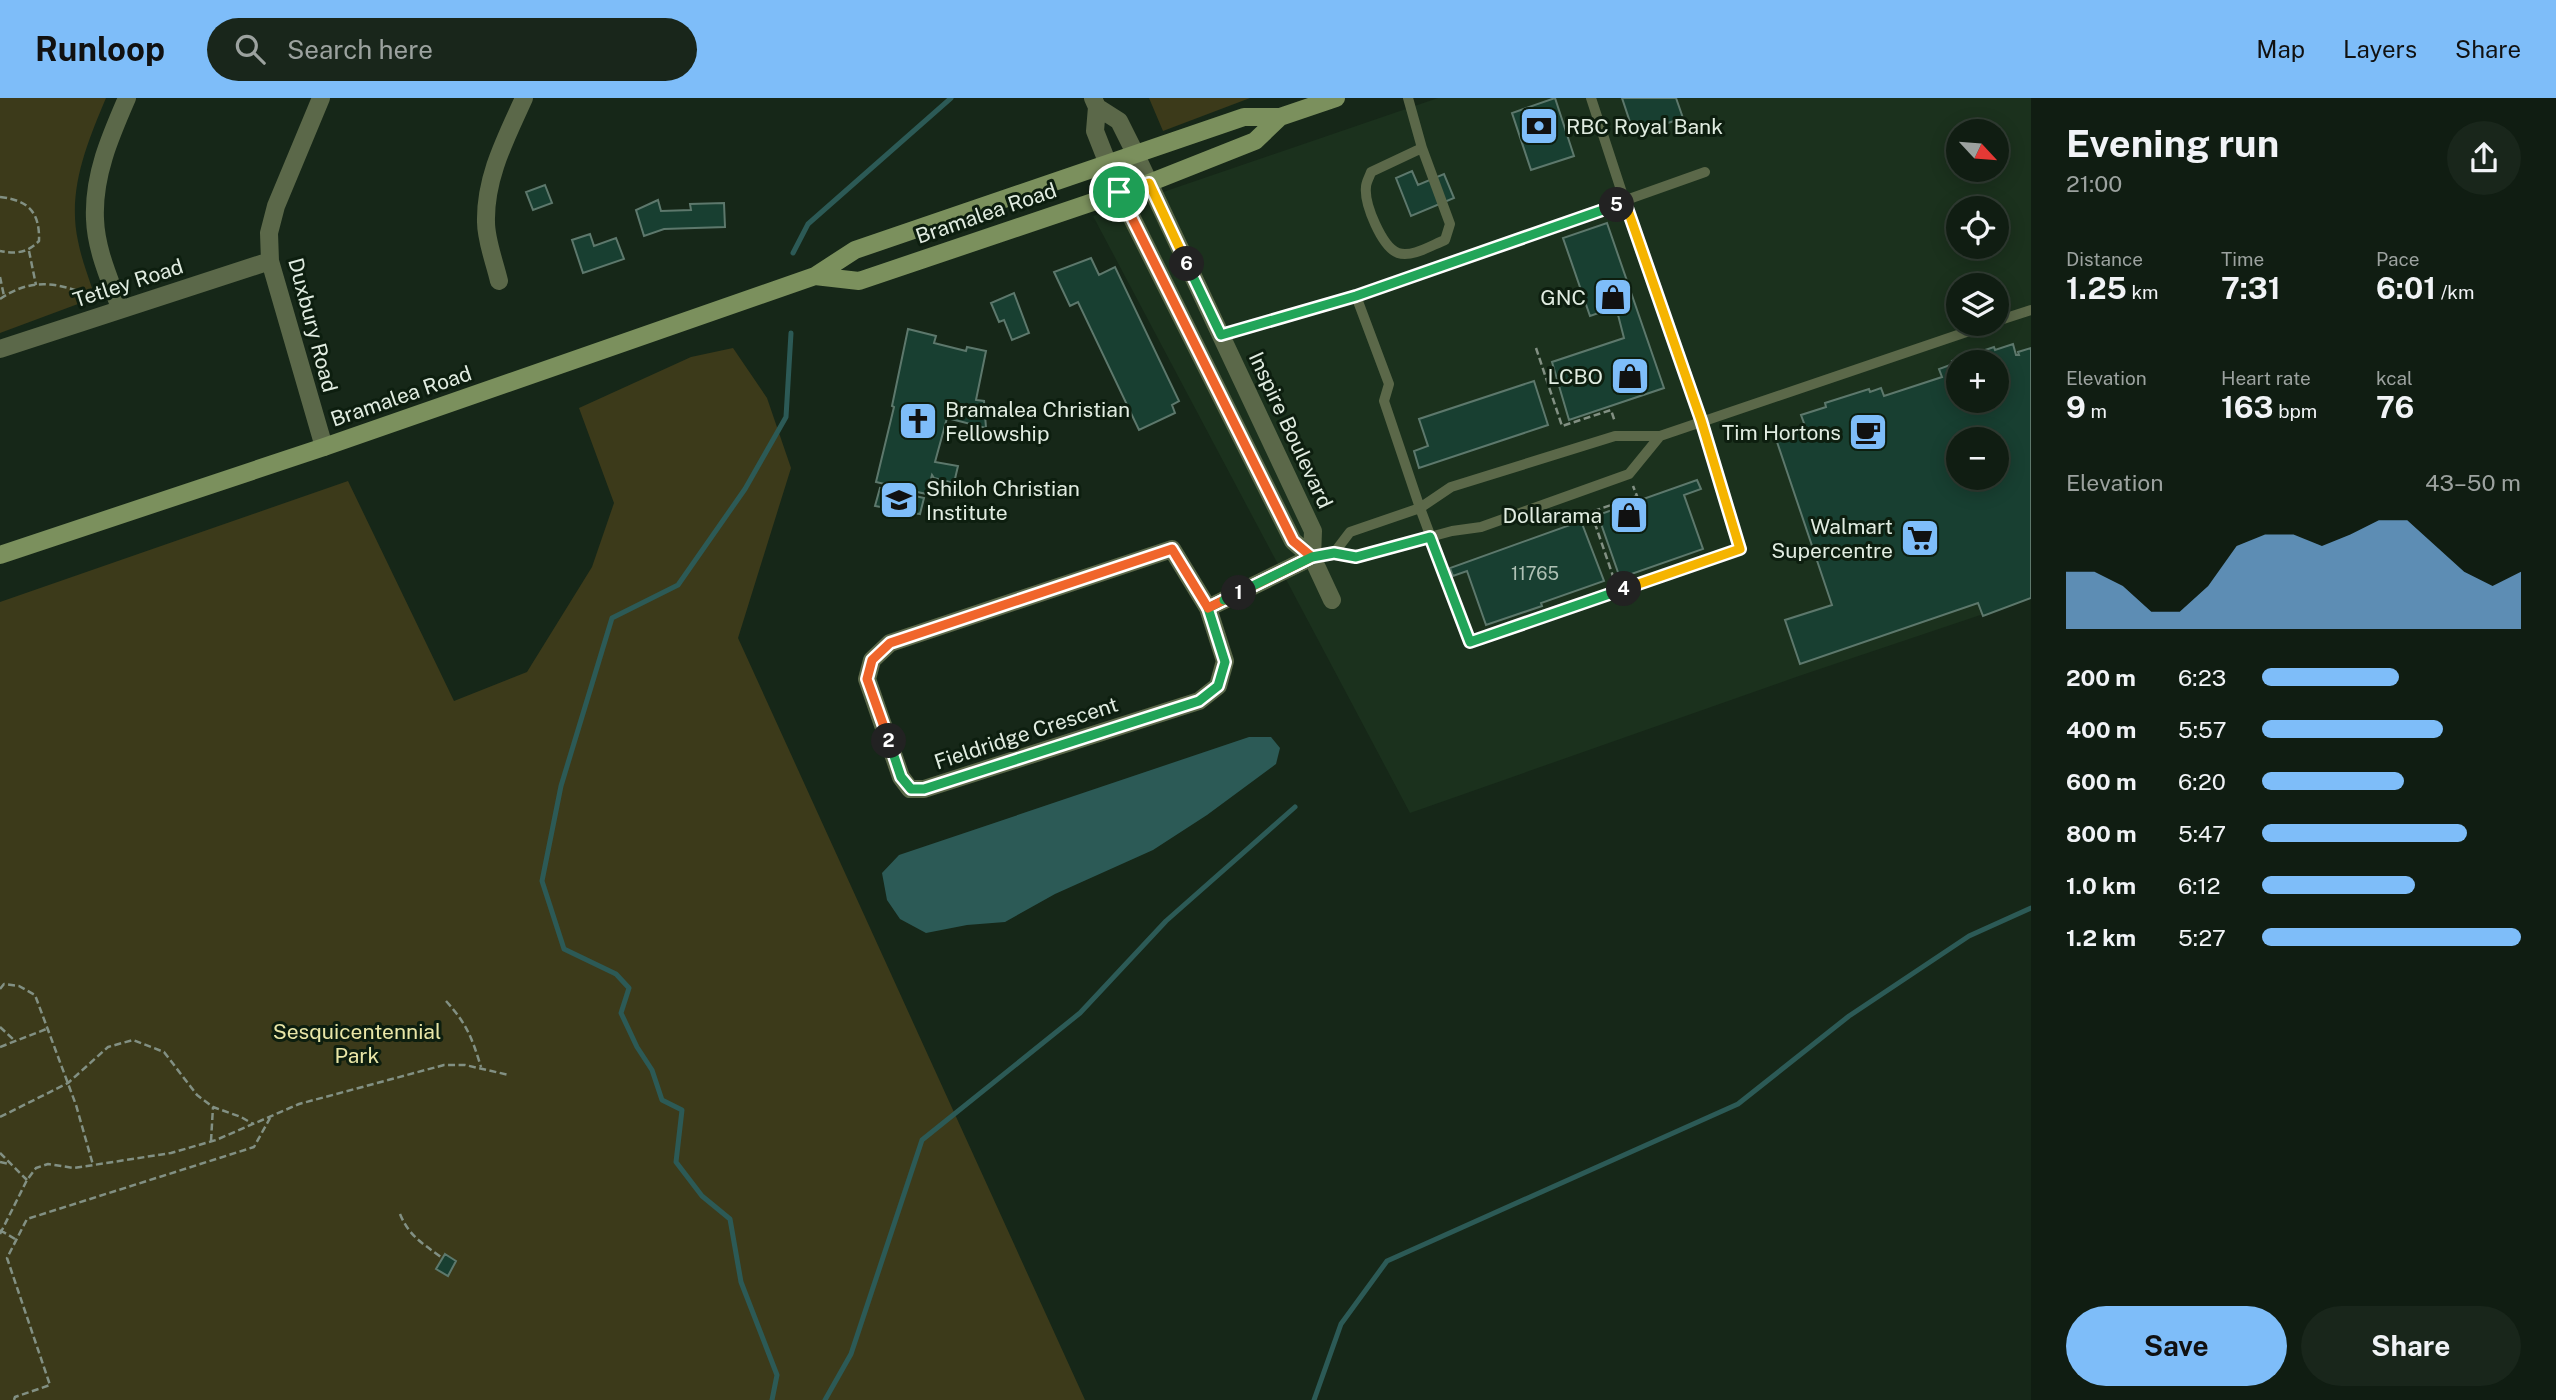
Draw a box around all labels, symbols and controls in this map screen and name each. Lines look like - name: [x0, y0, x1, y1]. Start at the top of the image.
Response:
- search box: [207, 18, 697, 81]
- text: Runloop: [35, 30, 165, 68]
- icon: search: [231, 30, 269, 68]
- text: Search here: [287, 34, 433, 65]
- text: Map: [2256, 35, 2305, 63]
- text: Layers: [2343, 35, 2417, 63]
- text: Share: [2455, 35, 2521, 63]
- bank icon: RBC Royal Bank: [1518, 105, 1560, 147]
- place label: RBC Royal Bank: [1566, 114, 1723, 139]
- north arrow: [1946, 119, 2009, 182]
- map controls: [1946, 119, 2009, 490]
- text: Evening run: [2066, 121, 2279, 166]
- button: share: [2447, 121, 2521, 195]
- pin: [1089, 162, 1149, 222]
- text: 21:00: [2066, 170, 2122, 197]
- icon: arrive: [1100, 173, 1138, 211]
- street label: Bramalea Road: [912, 177, 1060, 249]
- pin: 5: [1600, 188, 1634, 222]
- text: 5: [1610, 193, 1623, 215]
- button: locate: [1946, 196, 2009, 259]
- pin: 6: [1170, 246, 1204, 282]
- text: Distance: [2066, 248, 2143, 270]
- text: Time: [2221, 248, 2264, 270]
- text: Pace: [2376, 248, 2419, 270]
- text: 6: [1180, 252, 1193, 274]
- street label: Tetley Road: [70, 253, 186, 313]
- street label: Duxbury Road: [283, 255, 343, 395]
- text: 1.25: [2066, 270, 2127, 306]
- text: 7:31: [2221, 270, 2281, 306]
- text: 6:01: [2376, 270, 2436, 306]
- button: layers: [1946, 273, 2009, 336]
- shop icon: GNC: [1592, 276, 1634, 318]
- text: km: [2127, 281, 2159, 303]
- text: /km: [2436, 281, 2474, 303]
- place label: GNC: [1540, 285, 1586, 310]
- street label: Inspire Boulevard: [1244, 348, 1338, 512]
- button: +: [1946, 350, 2009, 413]
- shop icon: LCBO: [1609, 355, 1651, 397]
- street label: Bramalea Road: [327, 360, 475, 432]
- place label: LCBO: [1547, 364, 1603, 389]
- text: Elevation: [2066, 367, 2147, 389]
- text: Heart rate: [2221, 367, 2311, 389]
- text: kcal: [2376, 367, 2413, 389]
- text: 9: [2066, 389, 2086, 425]
- text: 163: [2221, 389, 2274, 425]
- text: 76: [2376, 389, 2414, 425]
- place label: Bramalea Christian Fellowship: [945, 397, 1130, 446]
- church icon: Bramalea Christian Fellowship: [897, 400, 939, 442]
- text: m: [2086, 400, 2107, 422]
- text: bpm: [2274, 400, 2317, 422]
- cafe icon: Tim Hortons: [1847, 411, 1889, 453]
- place label: Tim Hortons: [1722, 420, 1841, 445]
- button: −: [1946, 427, 2009, 490]
- text: Elevation: [2066, 469, 2164, 496]
- text: 43–50 m: [2425, 469, 2521, 496]
- place label: Shiloh Christian Institute: [926, 476, 1080, 525]
- school or university icon: Shiloh Christian Institute: [878, 479, 920, 521]
- shop icon: Dollarama: [1608, 494, 1650, 536]
- place label: Dollarama: [1502, 503, 1602, 528]
- place label: Walmart Supercentre: [1771, 514, 1893, 563]
- supermarket icon: Walmart Supercentre: [1899, 517, 1941, 559]
- house number: 11765: [1511, 563, 1559, 584]
- pin: 4: [1606, 572, 1642, 606]
- pin: 1: [1222, 575, 1256, 610]
- text: 4: [1617, 577, 1630, 599]
- text: 1: [1234, 581, 1243, 603]
- text: 200 m: [2066, 664, 2136, 691]
- text: 6:23: [2178, 664, 2226, 691]
- street label: Fieldridge Crescent: [931, 692, 1121, 774]
- text: 400 m: [2066, 716, 2136, 743]
- text: 5:57: [2178, 716, 2226, 743]
- pin: 2: [872, 724, 906, 758]
- text: 2: [882, 729, 895, 751]
- text: 600 m: [2066, 768, 2136, 795]
- text: 6:20: [2178, 768, 2226, 795]
- text: 800 m: [2066, 820, 2137, 847]
- text: 5:47: [2178, 820, 2226, 847]
- text: 1.0 km: [2066, 872, 2136, 899]
- text: 6:12: [2178, 872, 2221, 899]
- text: 1.2 km: [2066, 924, 2136, 951]
- text: 5:27: [2178, 924, 2226, 951]
- park label: Sesquicentennial Park: [273, 1019, 441, 1068]
- button: Save: [2066, 1306, 2287, 1386]
- button: Share: [2301, 1306, 2521, 1386]

